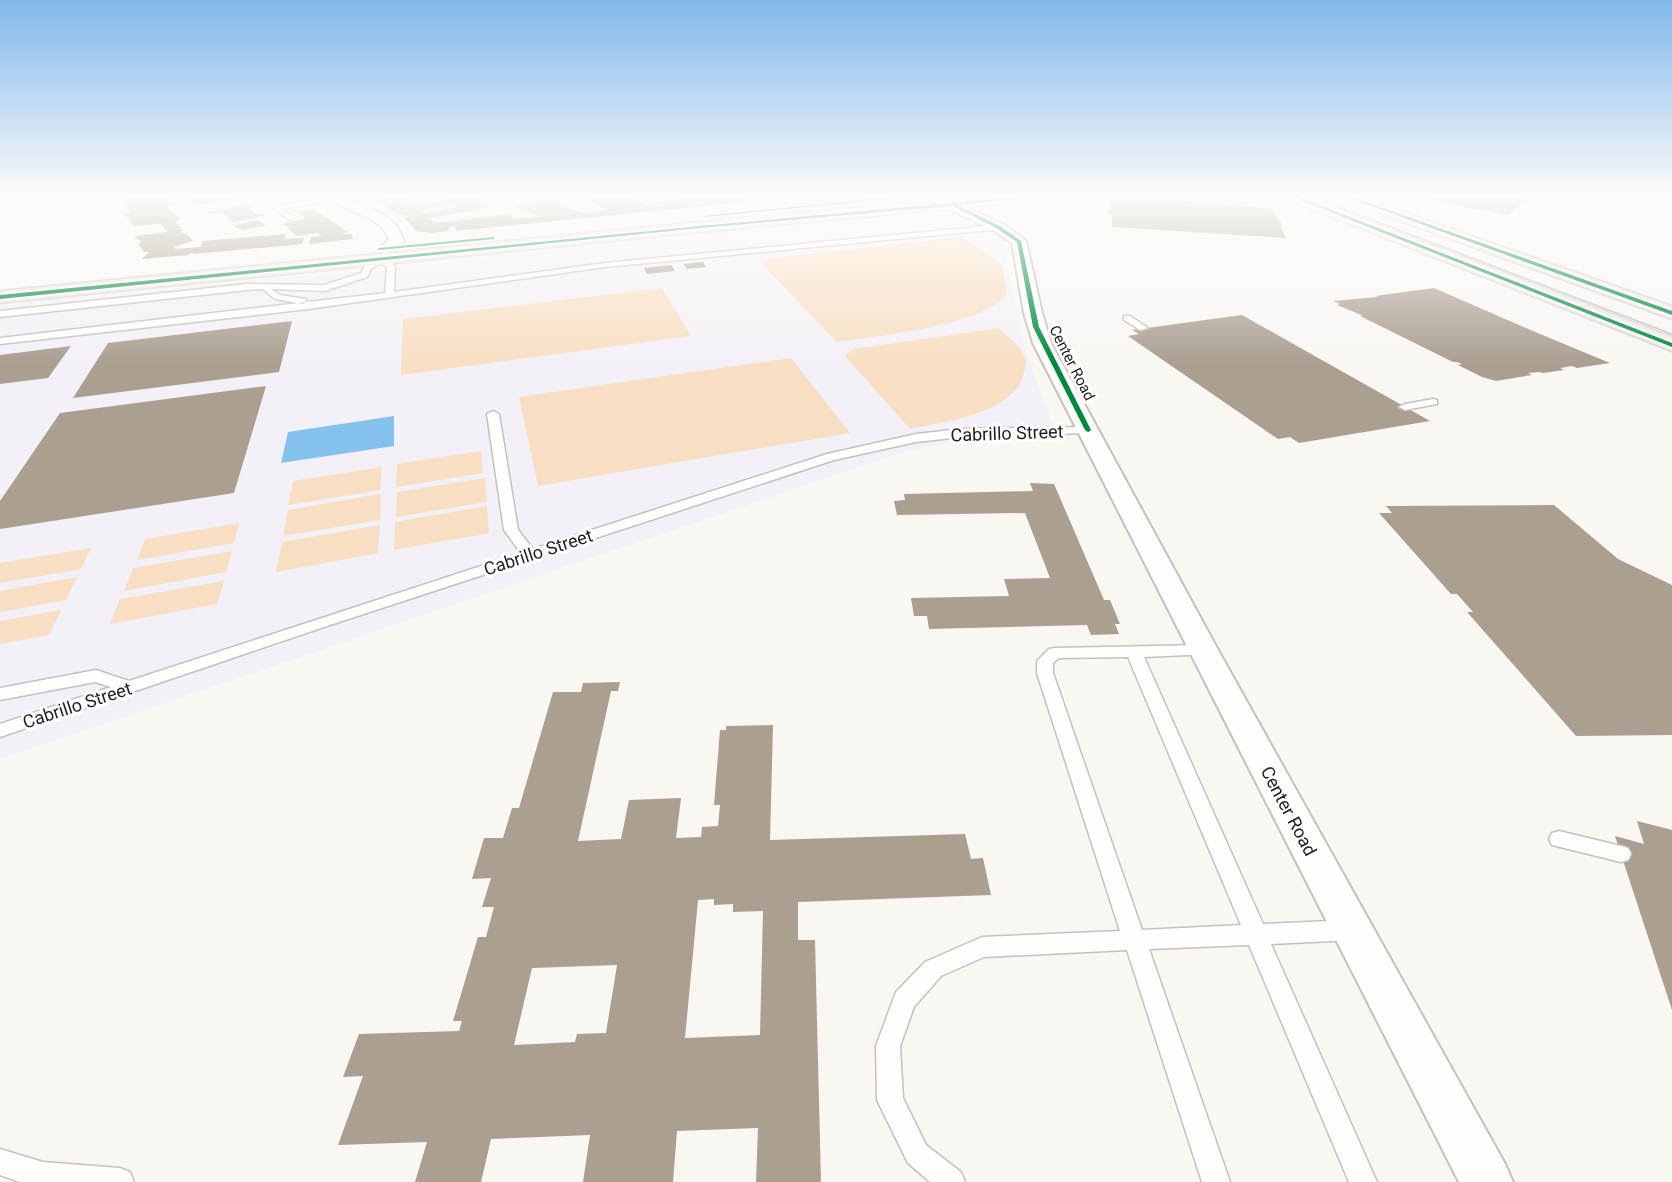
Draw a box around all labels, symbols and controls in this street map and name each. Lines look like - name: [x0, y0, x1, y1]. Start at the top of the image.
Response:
- street label: Center Road: [1045, 322, 1099, 404]
- street label: Cabrillo Street: [950, 421, 1064, 445]
- street label: Cabrillo Street: [481, 525, 595, 579]
- street label: Cabrillo Street: [20, 678, 134, 732]
- street label: Center Road: [1257, 763, 1321, 859]

